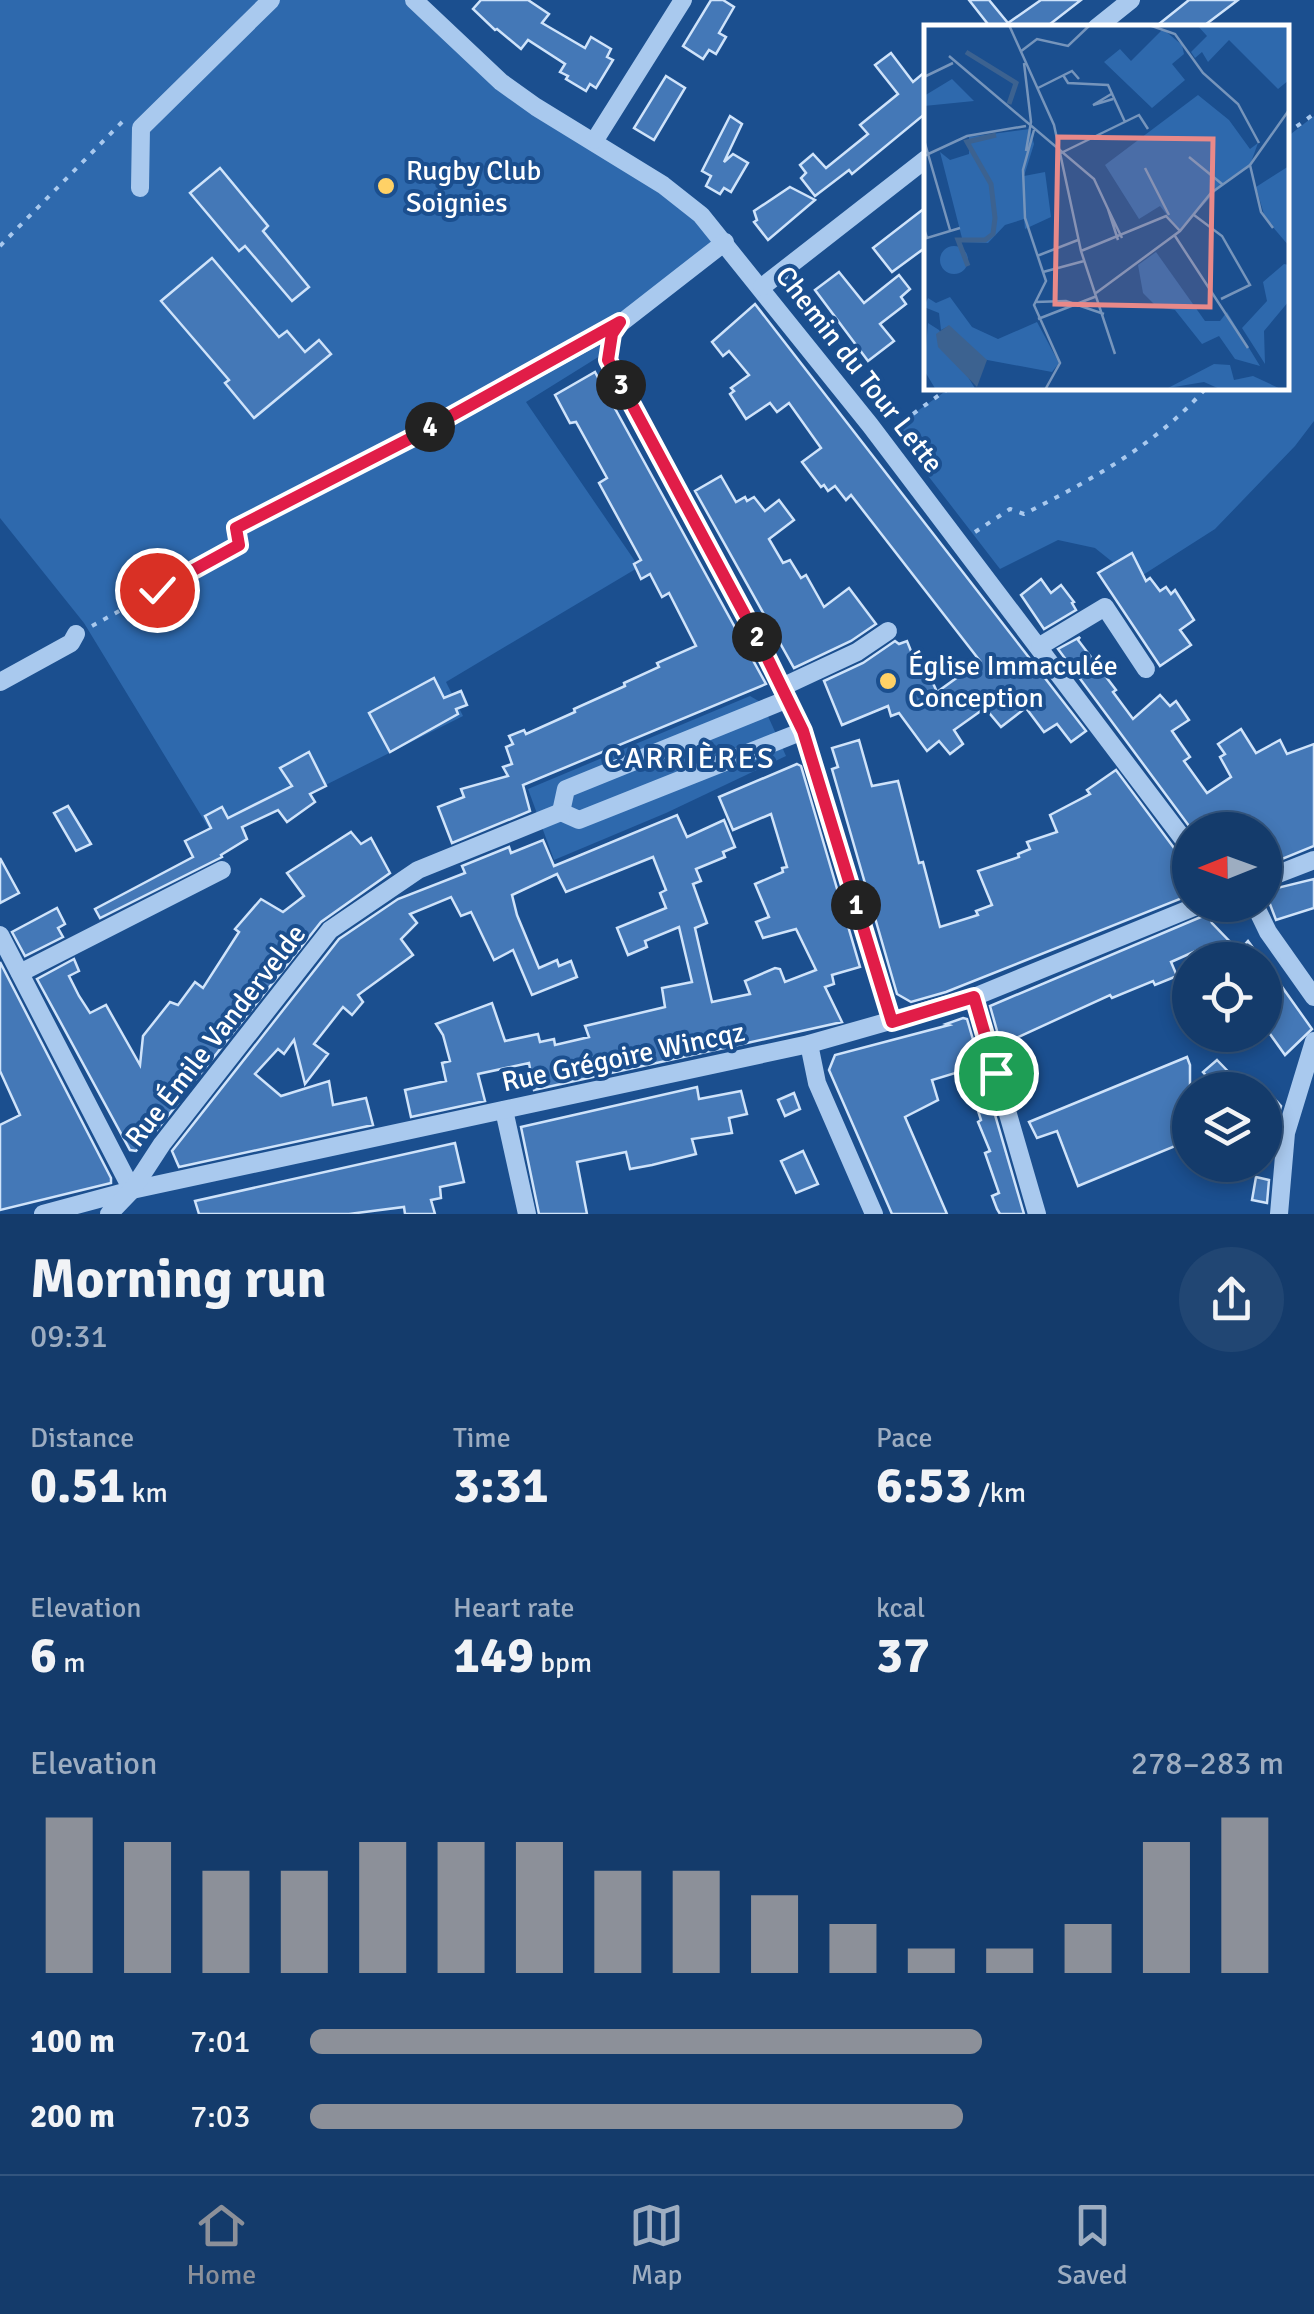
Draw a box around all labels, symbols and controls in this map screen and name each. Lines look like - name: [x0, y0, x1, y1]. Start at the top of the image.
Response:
- inset map: [924, 25, 1289, 390]
- place label: Rugby Club Soignies: [406, 154, 541, 220]
- marker: Rugby Club Soignies: [375, 175, 397, 197]
- street label: Chemin du Tour Lette: [768, 260, 950, 480]
- pin: 3: [596, 360, 646, 410]
- text: 3: [613, 368, 629, 402]
- pin: 4: [405, 402, 455, 452]
- text: 4: [422, 410, 438, 444]
- pin: [115, 548, 200, 633]
- icon: check: [130, 563, 185, 618]
- pin: 2: [732, 612, 782, 662]
- text: 2: [749, 620, 765, 654]
- place label: Église Immaculée Conception: [908, 649, 1118, 715]
- marker: Église Immaculée Conception: [877, 670, 899, 692]
- district label: CARRIÈRES: [604, 740, 776, 777]
- north arrow: [1172, 812, 1282, 922]
- map controls: [1172, 812, 1282, 1182]
- pin: 1: [831, 880, 881, 930]
- text: 1: [848, 888, 864, 922]
- street label: Rue Émile Vandervelde: [118, 917, 313, 1154]
- button: locate: [1172, 942, 1282, 1052]
- street label: Rue Grégoire Wincqz: [499, 1015, 748, 1099]
- pin: [954, 1031, 1039, 1116]
- icon: arrive: [969, 1046, 1024, 1101]
- button: layers: [1172, 1072, 1282, 1182]
- text: Morning run: [30, 1245, 327, 1313]
- button: share: [1179, 1247, 1284, 1352]
- text: 09:31: [30, 1317, 108, 1356]
- text: Distance: [30, 1421, 134, 1455]
- text: Time: [453, 1421, 511, 1455]
- text: Pace: [876, 1421, 932, 1455]
- text: 0.51: [30, 1455, 125, 1517]
- text: 3:31: [453, 1455, 549, 1517]
- text: 6:53: [876, 1455, 972, 1517]
- text: km: [125, 1476, 168, 1510]
- text: /km: [972, 1476, 1026, 1510]
- text: Elevation: [30, 1591, 142, 1625]
- text: Heart rate: [453, 1591, 575, 1625]
- text: kcal: [876, 1591, 925, 1625]
- text: 6: [30, 1625, 57, 1687]
- text: 149: [453, 1625, 534, 1687]
- text: 37: [876, 1625, 930, 1687]
- text: m: [57, 1646, 86, 1680]
- text: bpm: [534, 1646, 592, 1680]
- text: Elevation: [30, 1744, 157, 1783]
- text: 278–283 m: [1131, 1744, 1284, 1783]
- text: 100 m: [30, 2022, 115, 2061]
- text: 7:01: [190, 2022, 250, 2061]
- text: 200 m: [30, 2097, 115, 2136]
- text: 7:03: [190, 2097, 250, 2136]
- tab: Home: [186, 2198, 256, 2292]
- tab: Map: [629, 2198, 684, 2292]
- tab: Saved: [1057, 2198, 1128, 2292]

